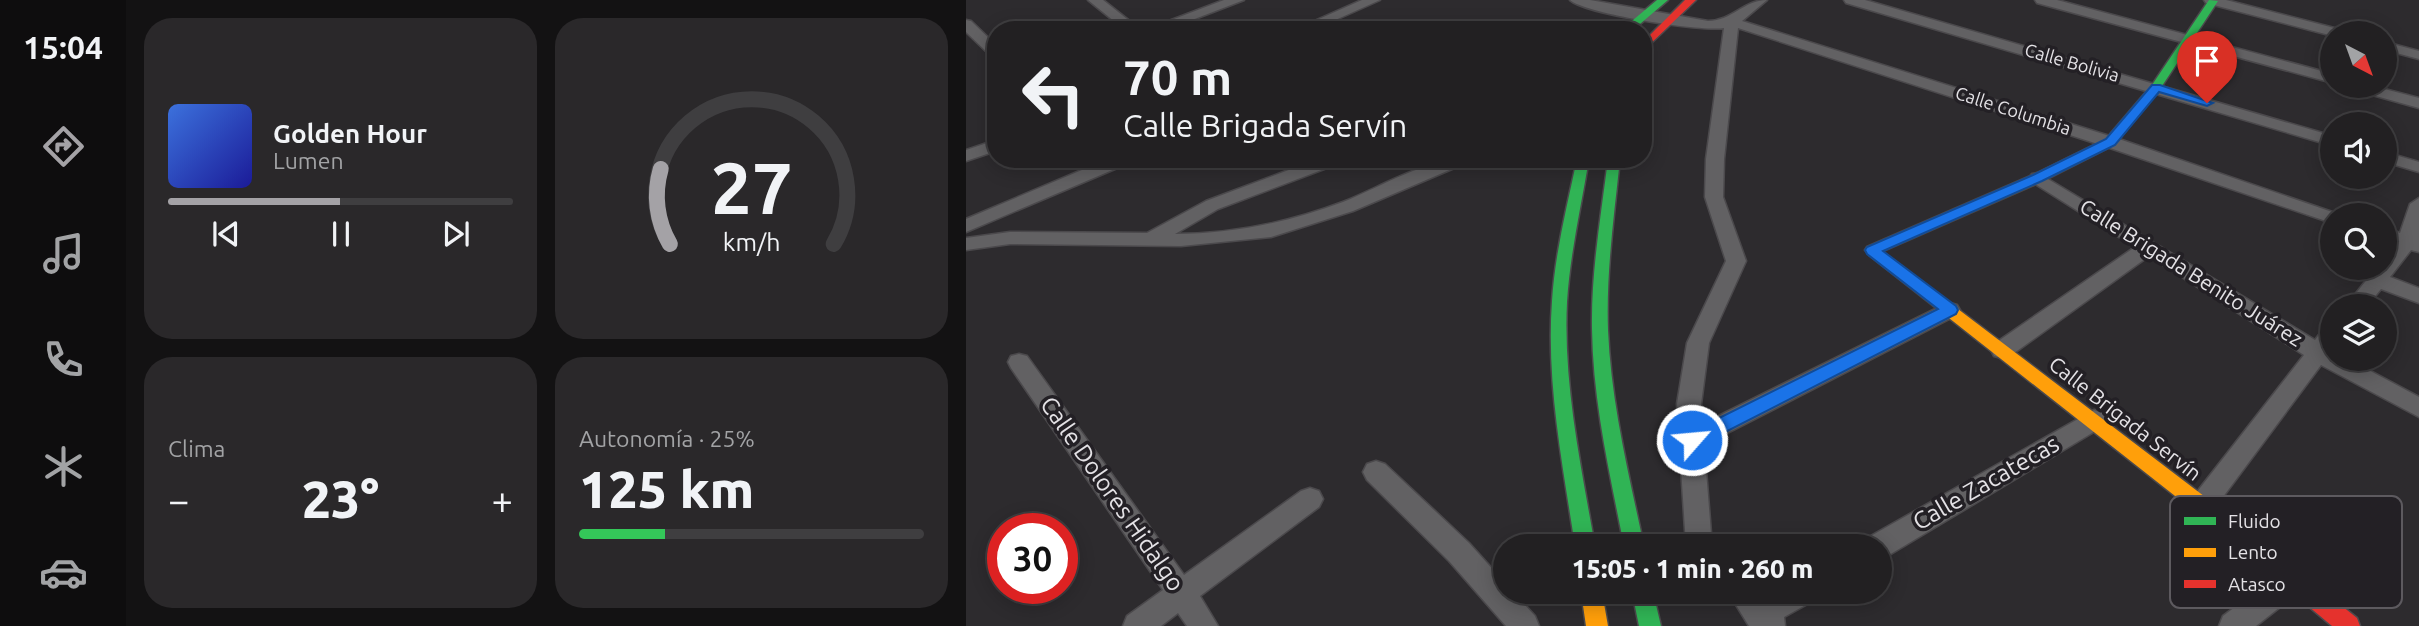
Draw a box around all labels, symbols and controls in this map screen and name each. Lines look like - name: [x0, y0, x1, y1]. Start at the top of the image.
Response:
- north arrow: [2320, 21, 2398, 98]
- map controls: [2320, 21, 2397, 371]
- text: 15:04: [23, 29, 103, 65]
- pin: [2177, 31, 2237, 103]
- street label: Calle Bolivia: [2023, 39, 2122, 85]
- icon: arrive: [2188, 42, 2226, 80]
- icon: left: [1008, 49, 1099, 140]
- text: 70 m: [1123, 49, 1232, 104]
- street label: Calle Columbia: [1953, 82, 2073, 138]
- text: Calle Brigada Servín: [1123, 107, 1407, 143]
- button: sound: [2320, 112, 2397, 189]
- text: Golden Hour: [273, 119, 427, 148]
- icon: directions: [39, 122, 88, 171]
- text: 27: [710, 147, 793, 229]
- text: Lumen: [273, 148, 344, 173]
- street label: Calle Brigada Benito Juárez: [2076, 194, 2307, 351]
- button: search: [2320, 203, 2397, 280]
- icon: previous: [207, 215, 245, 253]
- icon: pause: [322, 215, 360, 253]
- icon: next: [437, 215, 475, 253]
- text: km/h: [723, 228, 780, 256]
- icon: music: [39, 229, 88, 278]
- button: layers: [2320, 294, 2397, 371]
- icon: phone: [39, 335, 88, 384]
- street label: Calle Brigada Servín: [2045, 351, 2207, 485]
- street label: Calle Dolores Hidalgo: [1035, 391, 1190, 596]
- position arrow: [1655, 403, 1729, 477]
- text: Autonomía · 25%: [579, 426, 755, 451]
- street label: Calle Zacatecas: [1908, 430, 2064, 535]
- text: Clima: [168, 436, 225, 461]
- icon: climate: [39, 442, 88, 491]
- text: 125 km: [579, 460, 754, 518]
- text: 23°: [302, 470, 379, 528]
- text: −: [168, 479, 189, 521]
- text: +: [492, 479, 513, 521]
- legend: [2170, 496, 2402, 608]
- text: Fluido: [2228, 510, 2281, 532]
- speed limit sign: 30: [987, 513, 1078, 604]
- text: Lento: [2228, 541, 2278, 563]
- icon: car: [39, 548, 88, 597]
- text: 15:05 · 1 min · 260 m: [1572, 554, 1813, 583]
- text: Atasco: [2228, 573, 2286, 595]

